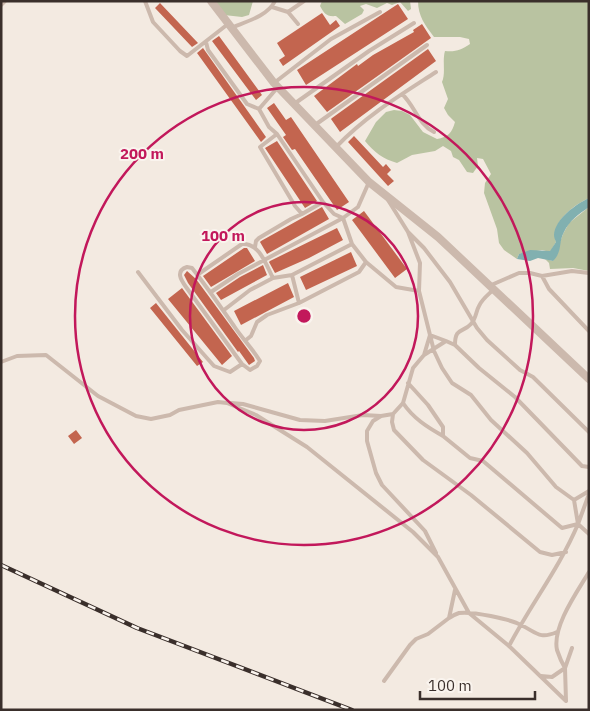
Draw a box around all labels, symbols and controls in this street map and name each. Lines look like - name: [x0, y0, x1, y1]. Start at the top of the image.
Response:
- text: 200 m: [120, 144, 164, 163]
- text: 100 m: [201, 226, 245, 245]
- centre of rings: [295, 307, 313, 325]
- scale bar: [420, 668, 535, 700]
- text: 100 m: [428, 676, 472, 695]

